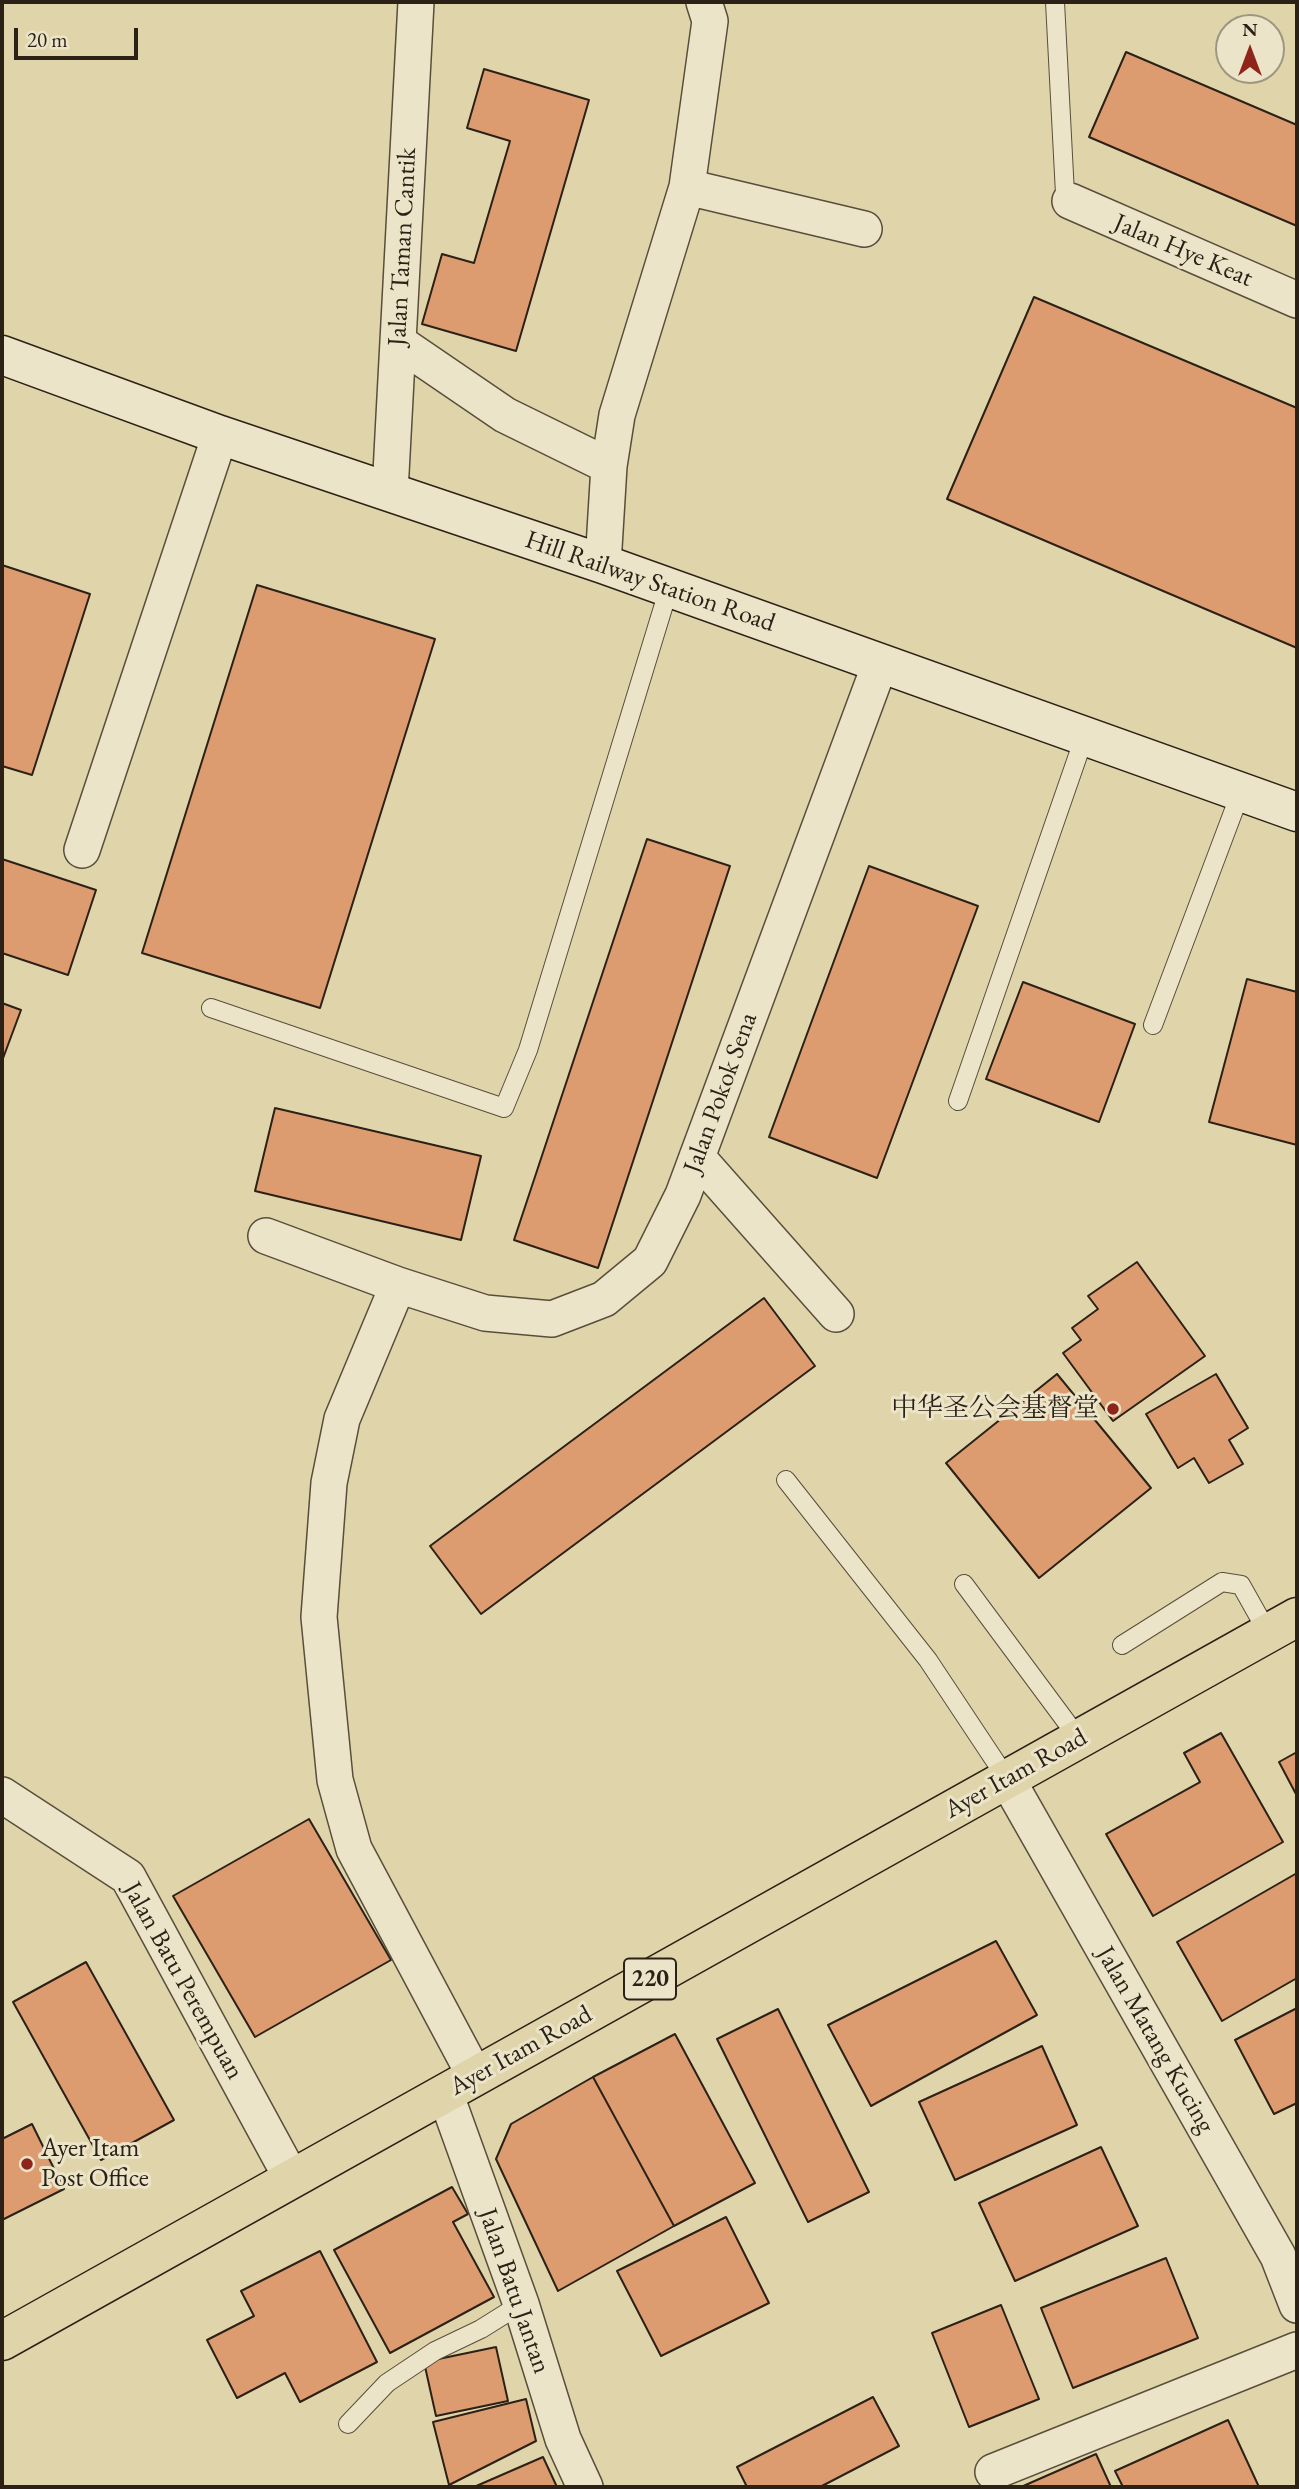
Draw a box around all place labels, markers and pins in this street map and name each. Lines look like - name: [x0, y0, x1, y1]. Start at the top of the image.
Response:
- place label: 中华圣公会基督堂: [891, 1393, 1099, 1425]
- marker: 中华圣公会基督堂: [1105, 1401, 1121, 1417]
- place label: Ayer Itam Post Office: [41, 2133, 149, 2194]
- marker: Ayer Itam Post Office: [19, 2156, 35, 2172]

